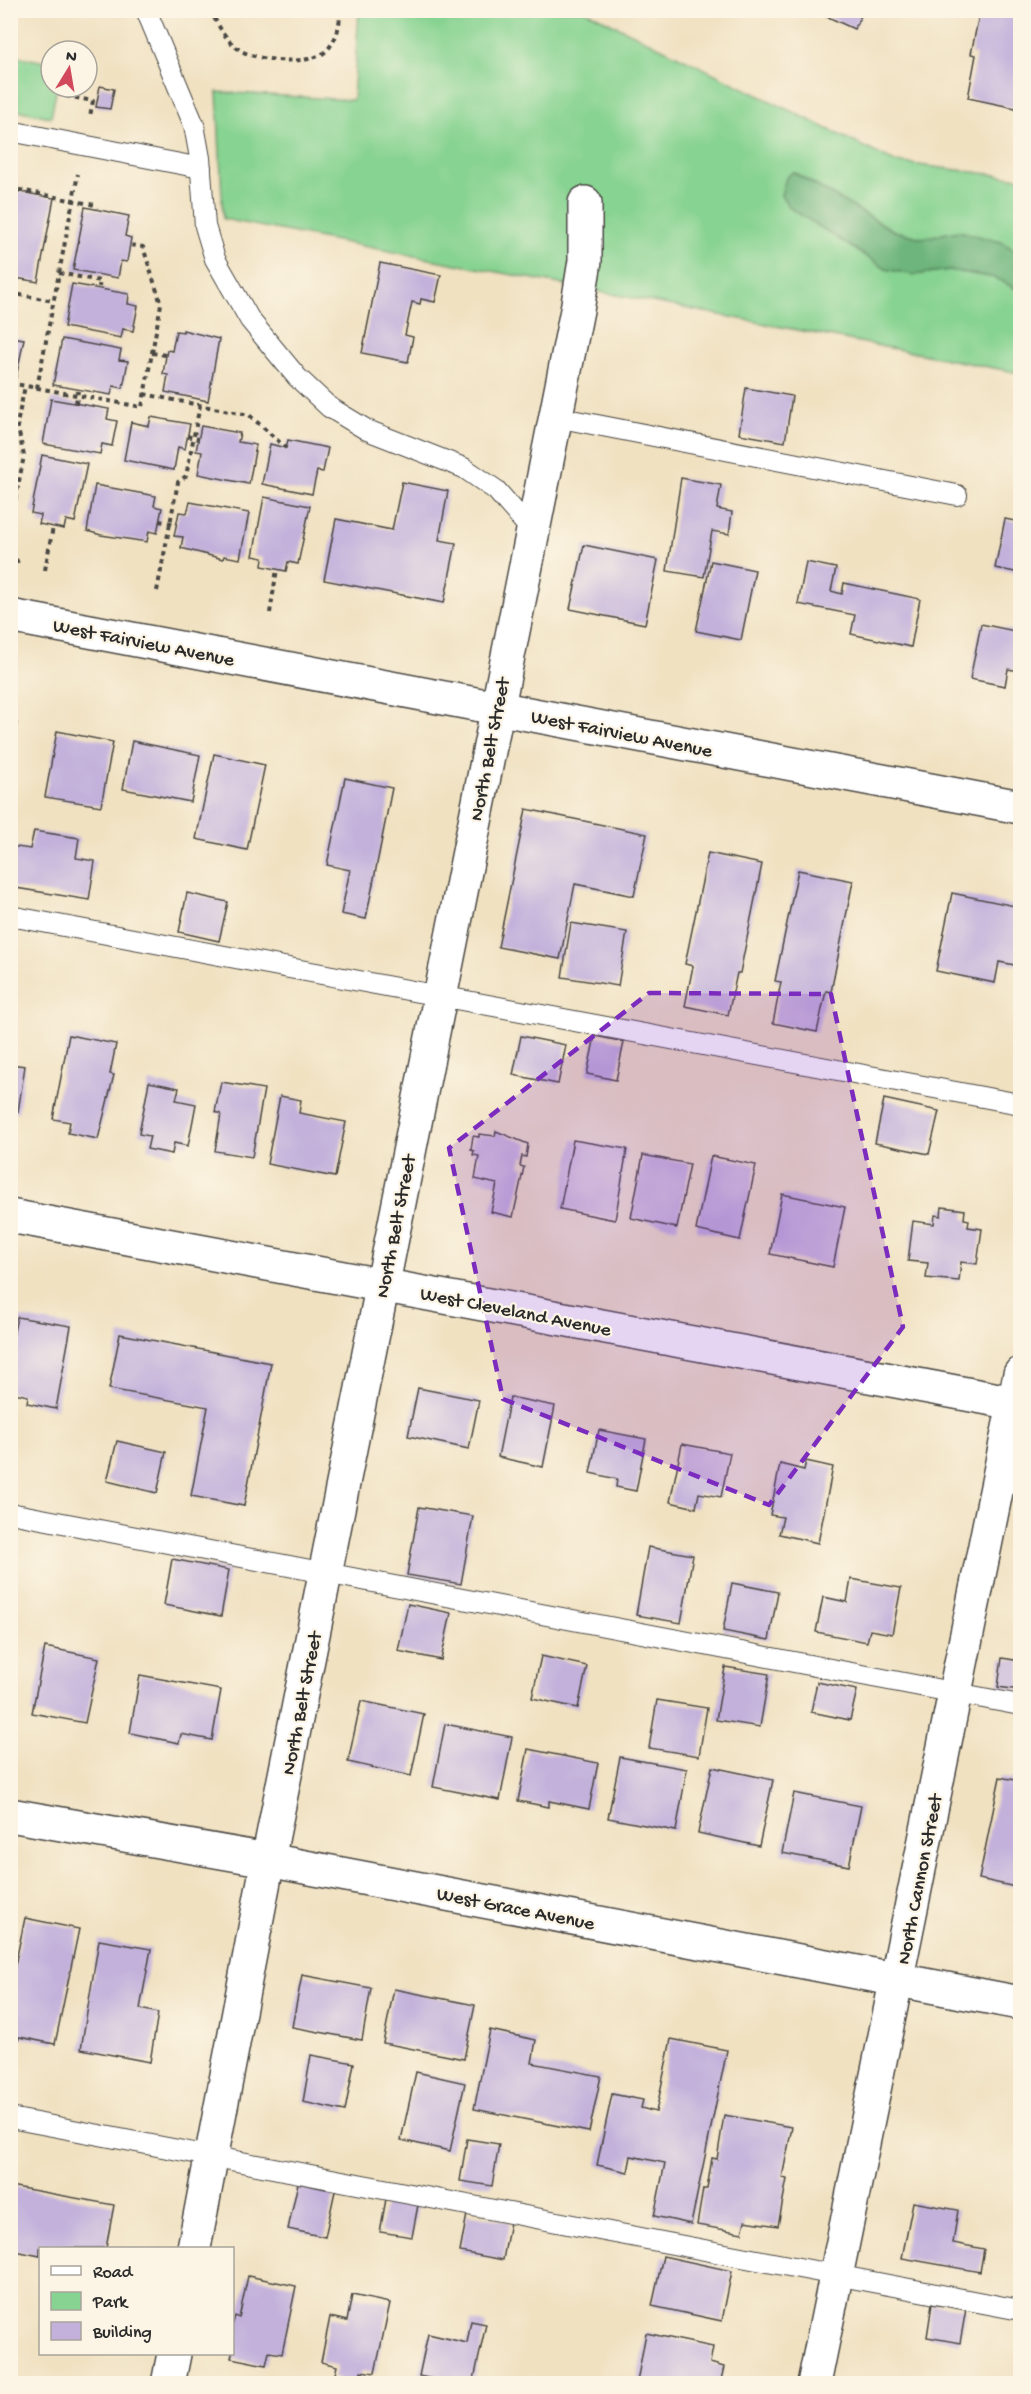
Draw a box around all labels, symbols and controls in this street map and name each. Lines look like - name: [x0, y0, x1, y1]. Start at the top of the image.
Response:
- north arrow: [39, 39, 99, 99]
- text: N: [64, 47, 79, 68]
- street label: West Fairview Avenue: [51, 616, 237, 673]
- street label: North Belt Street: [466, 674, 517, 823]
- street label: West Fairview Avenue: [529, 707, 715, 764]
- street label: North Belt Street: [372, 1151, 423, 1300]
- street label: West Cleveland Avenue: [418, 1284, 613, 1343]
- street label: North Belt Street: [278, 1628, 329, 1777]
- street label: North Cannon Street: [894, 1791, 950, 1967]
- street label: West Grace Avenue: [434, 1884, 597, 1937]
- legend: [39, 2247, 234, 2355]
- text: Road: [93, 2263, 134, 2284]
- text: Park: [92, 2293, 129, 2314]
- text: Building: [92, 2323, 152, 2344]

